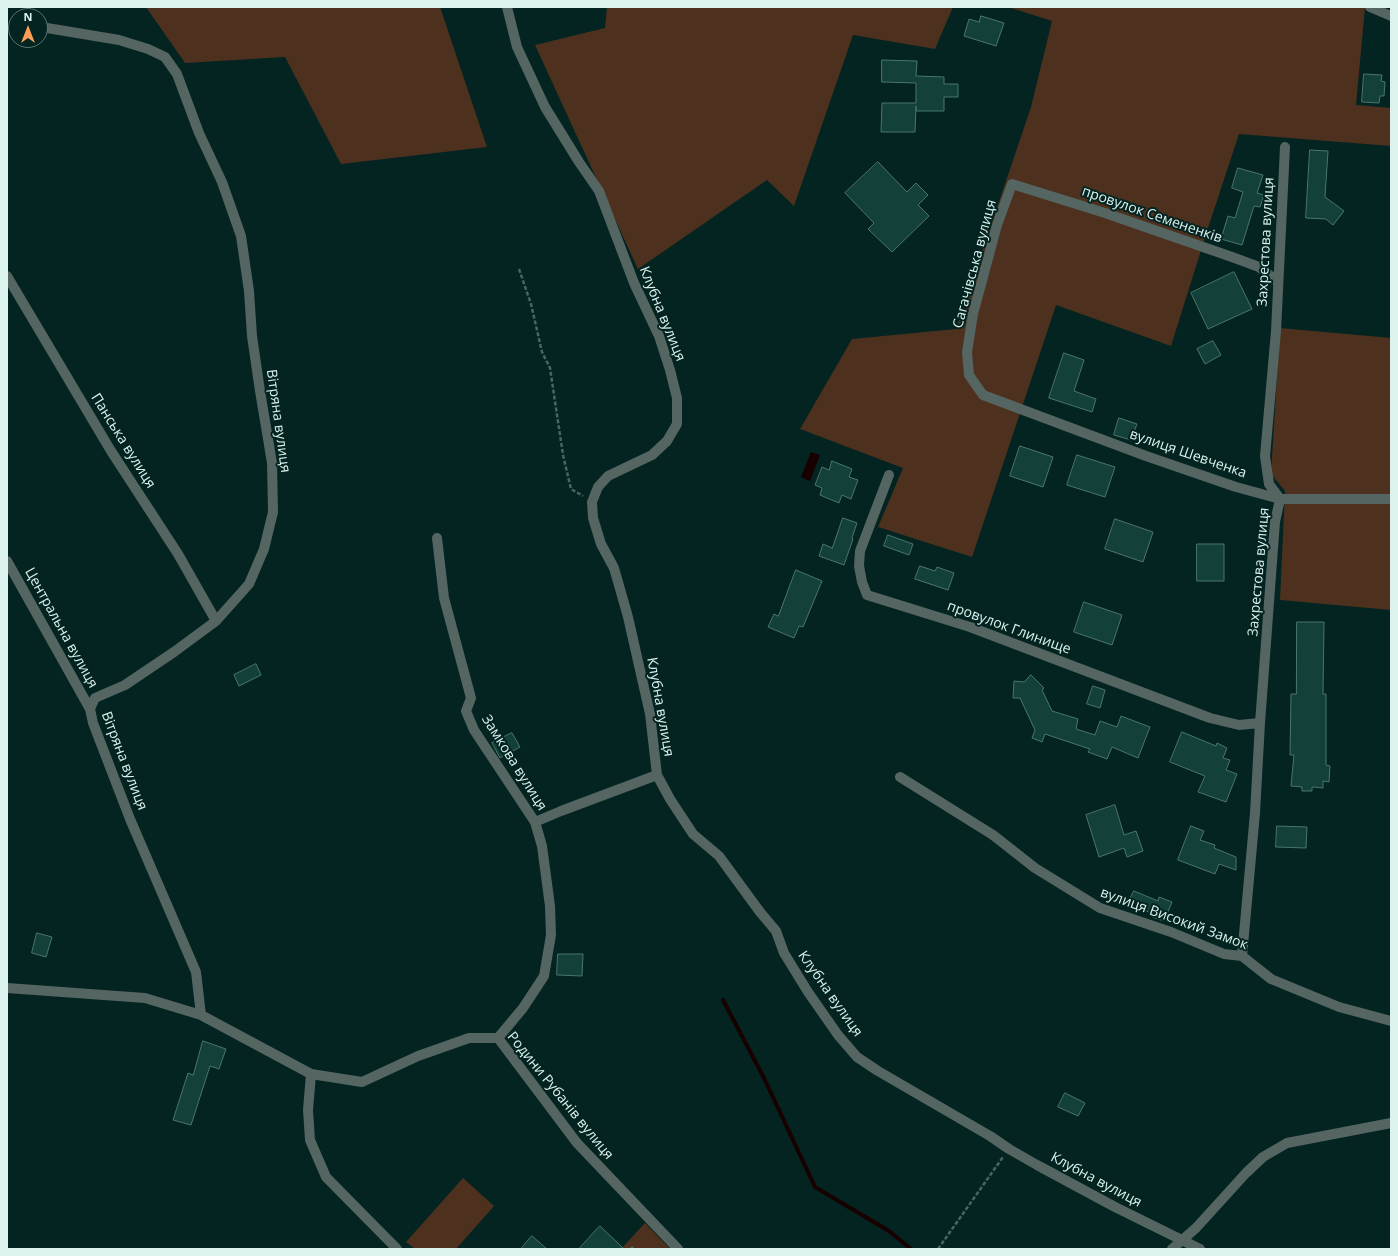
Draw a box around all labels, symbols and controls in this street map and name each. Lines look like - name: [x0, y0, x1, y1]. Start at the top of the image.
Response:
- north arrow: [8, 8, 48, 48]
- text: N: [24, 9, 32, 24]
- street label: Захрестова вулиця: [1254, 177, 1278, 307]
- street label: провулок Семененків: [1080, 183, 1224, 247]
- street label: Сагачівська вулиця: [950, 198, 1000, 330]
- street label: Клубна вулиця: [635, 264, 689, 364]
- street label: Вітряна вулиця: [262, 368, 294, 474]
- street label: Панська вулиця: [87, 390, 159, 492]
- street label: вулиця Шевченка: [1127, 426, 1249, 482]
- street label: Захрестова вулиця: [1245, 507, 1273, 637]
- street label: Центральна вулиця: [21, 565, 101, 691]
- street label: провулок Глинище: [945, 598, 1073, 658]
- street label: Клубна вулиця: [643, 656, 677, 758]
- street label: Вітряна вулиця: [97, 709, 151, 813]
- street label: Замкова вулиця: [478, 712, 550, 814]
- street label: вулиця Високий Замок: [1098, 884, 1250, 954]
- street label: Клубна вулиця: [794, 948, 866, 1040]
- street label: Родини Рубанів вулиця: [503, 1029, 617, 1163]
- street label: Клубна вулиця: [1048, 1149, 1144, 1211]

